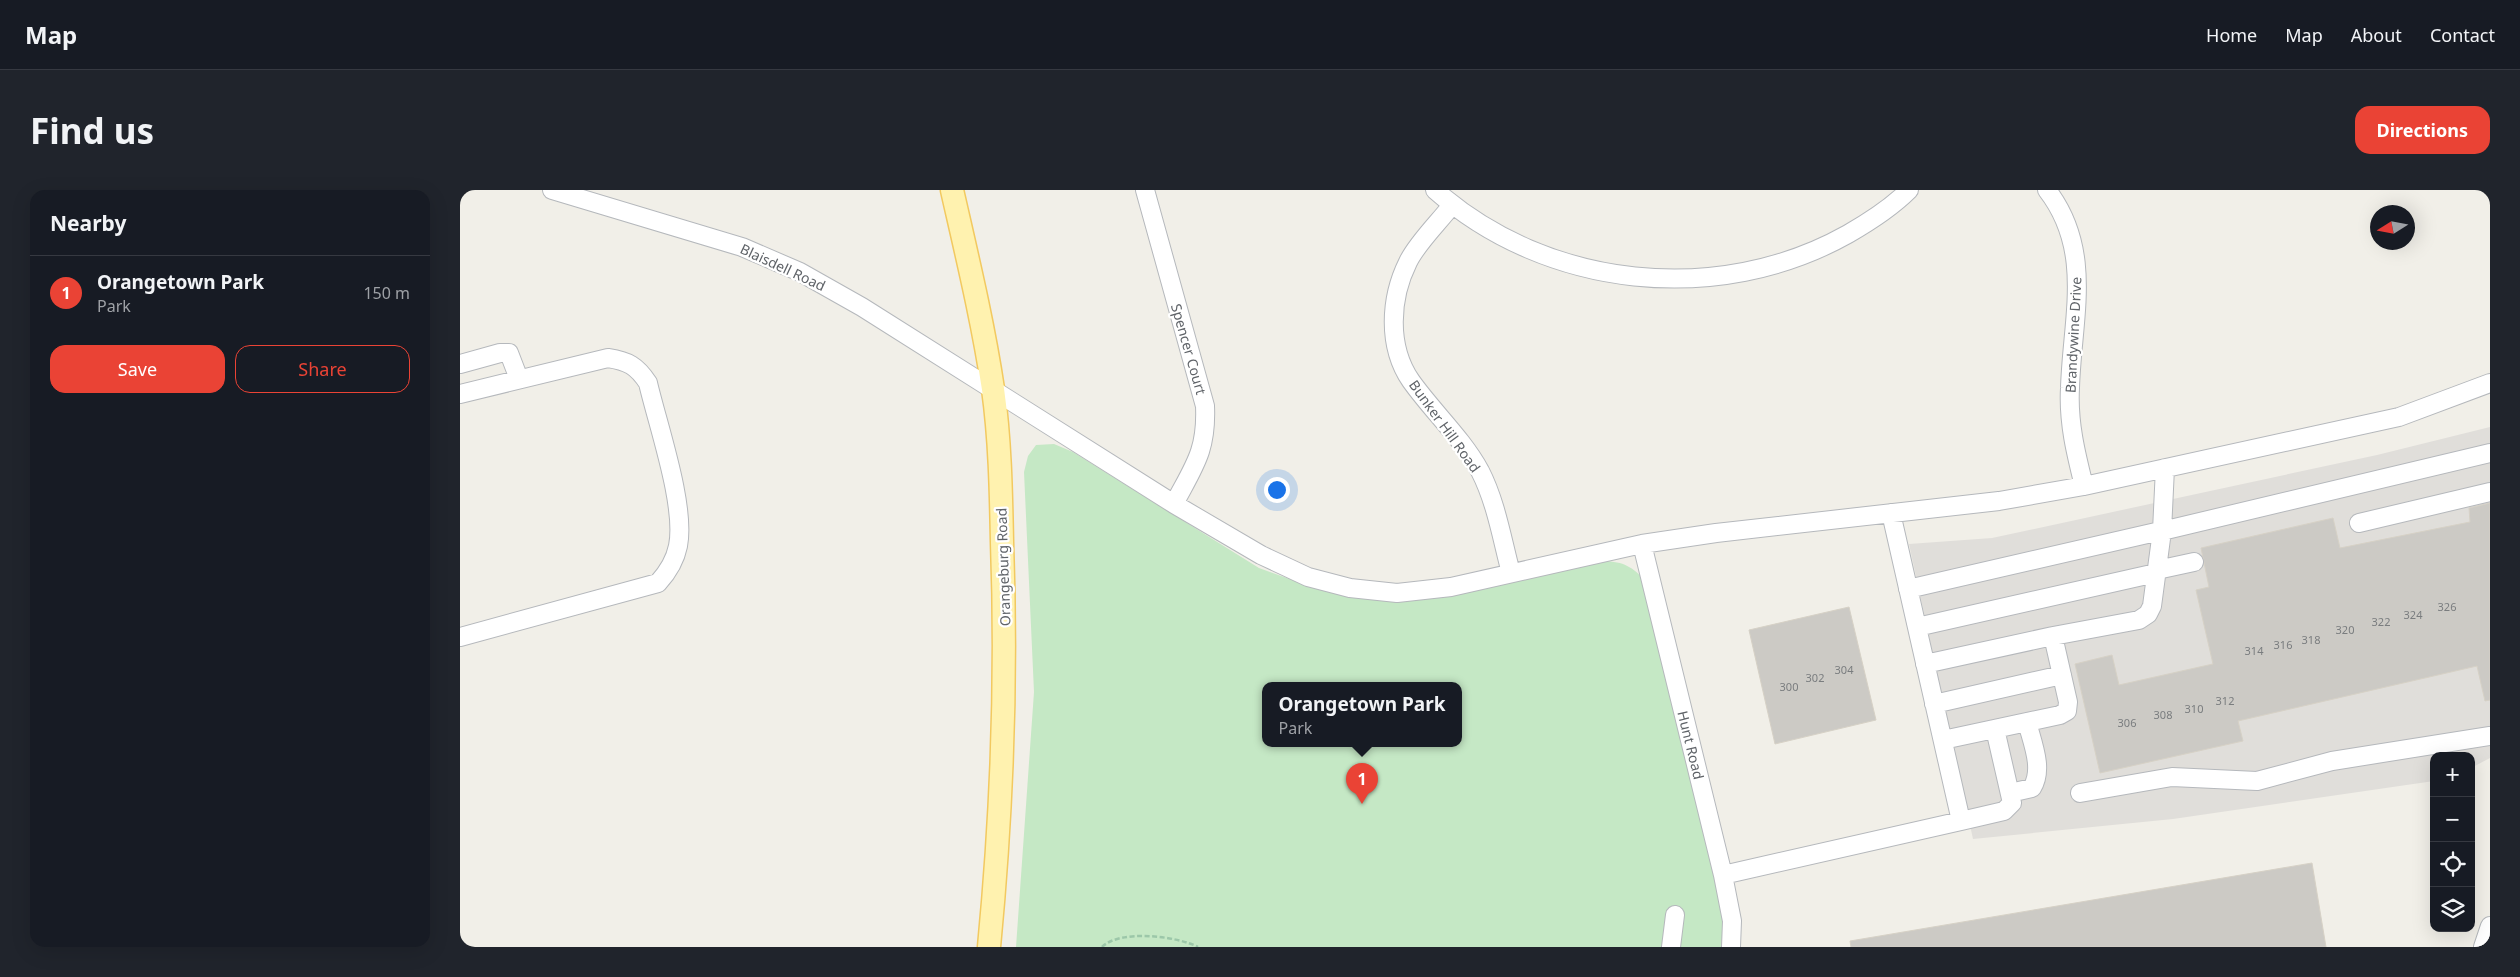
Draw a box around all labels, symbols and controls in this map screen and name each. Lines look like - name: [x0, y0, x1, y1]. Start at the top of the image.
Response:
- text: Map: [25, 18, 77, 51]
- text: Home: [2206, 23, 2257, 47]
- text: Map: [2285, 23, 2323, 47]
- text: About: [2351, 23, 2402, 47]
- text: Contact: [2430, 23, 2495, 47]
- button: Directions: [2355, 106, 2490, 154]
- text: Find us: [30, 107, 154, 154]
- north arrow: [2370, 205, 2415, 250]
- text: Nearby: [50, 209, 126, 237]
- street label: Blaisdell Road: [737, 239, 829, 295]
- text: Orangetown Park: [97, 269, 264, 295]
- street label: Brandywine Drive: [2060, 276, 2086, 394]
- text: 1: [61, 282, 71, 304]
- text: 150 m: [363, 282, 410, 304]
- text: Park: [97, 295, 131, 317]
- street label: Spencer Court: [1167, 301, 1211, 397]
- button: Save: [50, 345, 225, 393]
- button: Share: [235, 345, 410, 393]
- street label: Bunker Hill Road: [1405, 376, 1485, 476]
- your location: [1264, 477, 1290, 503]
- street label: Orangeburg Road: [991, 508, 1015, 626]
- house number: 326: [2438, 599, 2456, 614]
- house number: 324: [2404, 607, 2423, 622]
- house number: 322: [2372, 614, 2390, 629]
- house number: 320: [2336, 622, 2354, 637]
- house number: 318: [2302, 632, 2320, 647]
- house number: 316: [2274, 637, 2292, 652]
- house number: 314: [2245, 643, 2264, 658]
- house number: 304: [1835, 662, 1854, 677]
- house number: 302: [1806, 670, 1824, 685]
- house number: 300: [1780, 679, 1798, 694]
- popup: [1262, 682, 1462, 747]
- text: Orangetown Park: [1279, 691, 1445, 717]
- house number: 312: [2216, 693, 2234, 708]
- house number: 310: [2185, 701, 2203, 716]
- house number: 308: [2154, 707, 2172, 722]
- street label: Hunt Road: [1673, 709, 1709, 781]
- house number: 306: [2118, 715, 2136, 730]
- text: Park: [1279, 717, 1312, 739]
- map controls: [2430, 752, 2475, 932]
- button: +: [2430, 752, 2475, 797]
- pin: 1: [1346, 763, 1378, 804]
- button: −: [2430, 797, 2475, 842]
- button: locate: [2430, 842, 2475, 887]
- button: layers: [2430, 887, 2475, 932]

